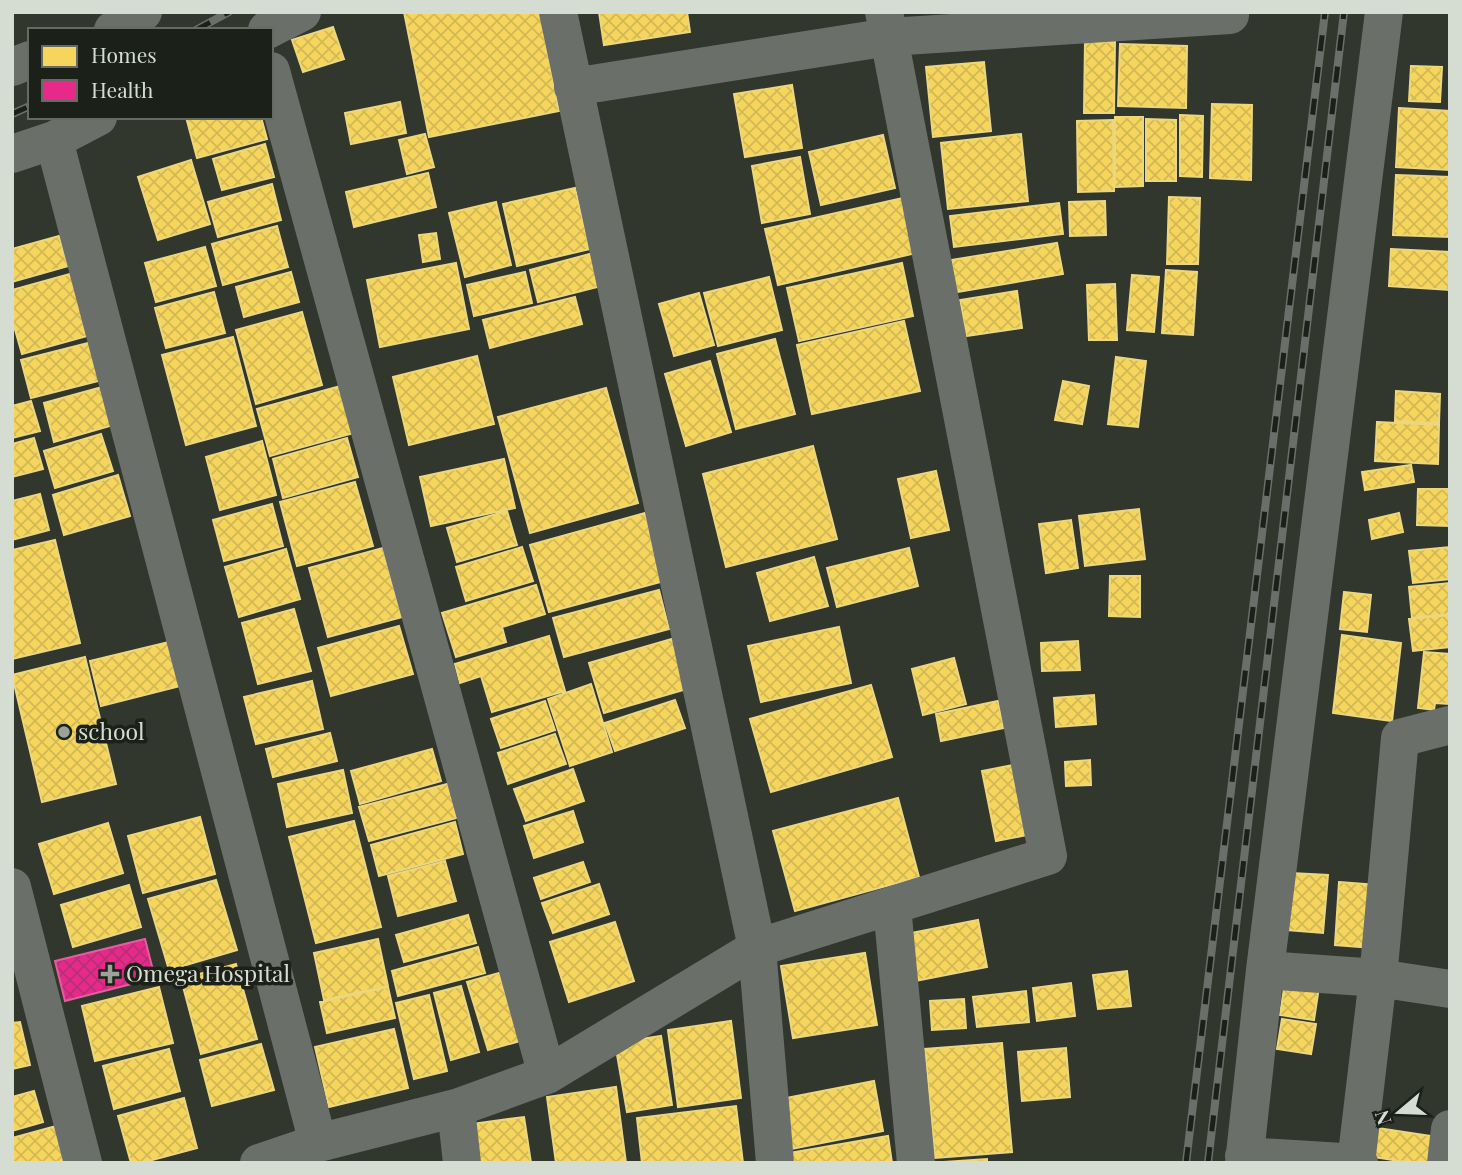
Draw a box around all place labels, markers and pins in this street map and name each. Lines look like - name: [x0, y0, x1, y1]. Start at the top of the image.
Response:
- place label: school: [78, 715, 145, 746]
- marker: school: [56, 724, 72, 740]
- place label: Omega Hospital: [126, 957, 291, 988]
- marker: Omega Hospital: [100, 964, 120, 984]

